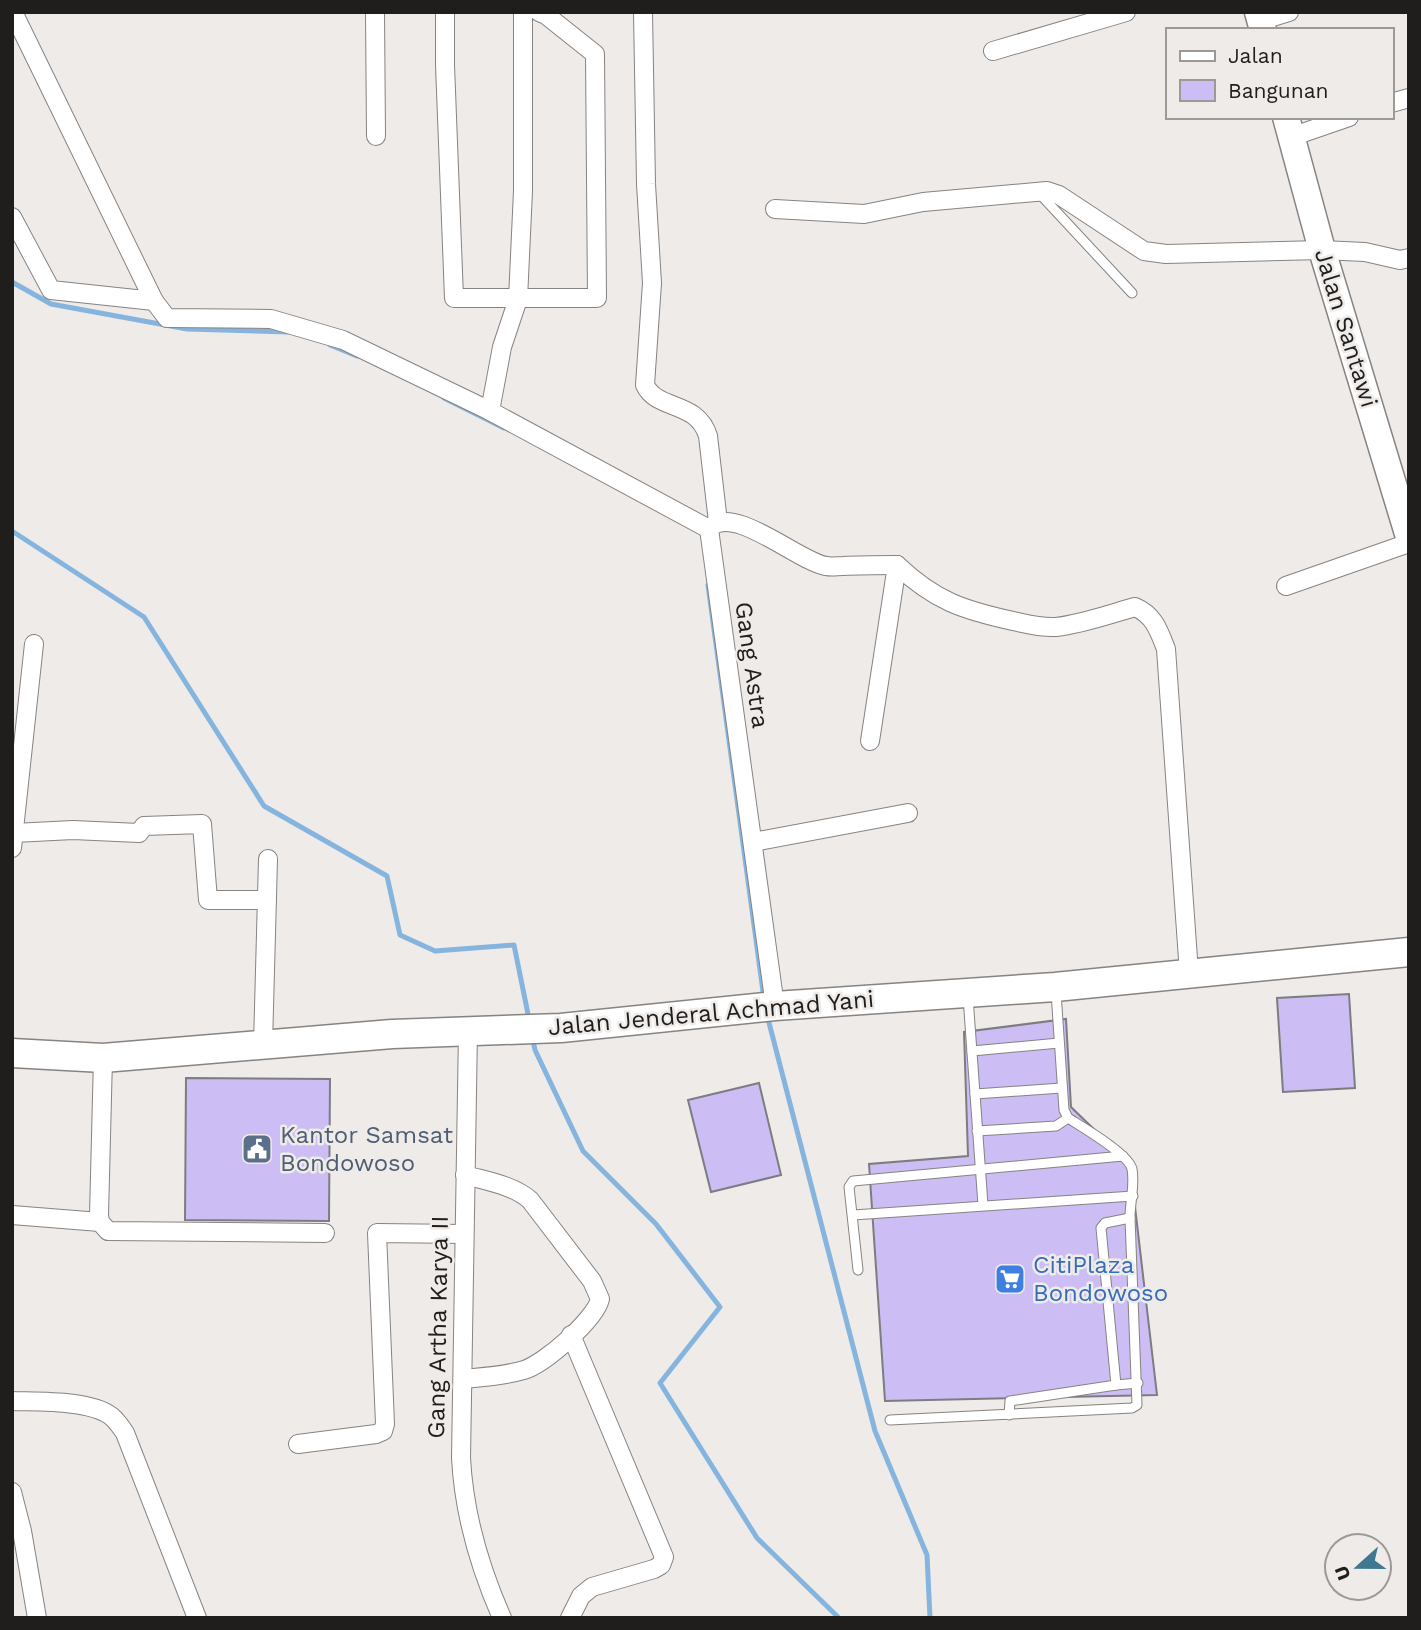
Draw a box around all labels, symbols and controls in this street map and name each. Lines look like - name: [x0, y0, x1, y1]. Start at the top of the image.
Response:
- legend: [1166, 28, 1393, 119]
- text: Jalan: [1228, 43, 1283, 68]
- text: Bangunan: [1228, 78, 1329, 103]
- street label: Jalan Santawi: [1309, 246, 1383, 410]
- street label: Gang Astra: [729, 600, 775, 730]
- street label: Jalan Jenderal Achmad Yani: [547, 985, 875, 1041]
- place label: Kantor Samsat Bondowoso: [280, 1121, 453, 1177]
- public building icon: Kantor Samsat Bondowoso: [240, 1132, 274, 1166]
- street label: Gang Artha Karya II: [422, 1215, 454, 1439]
- place label: CitiPlaza Bondowoso: [1033, 1251, 1168, 1307]
- supermarket icon: CitiPlaza Bondowoso: [993, 1262, 1027, 1296]
- north arrow: [1323, 1532, 1393, 1602]
- text: U: [1329, 1562, 1356, 1583]

